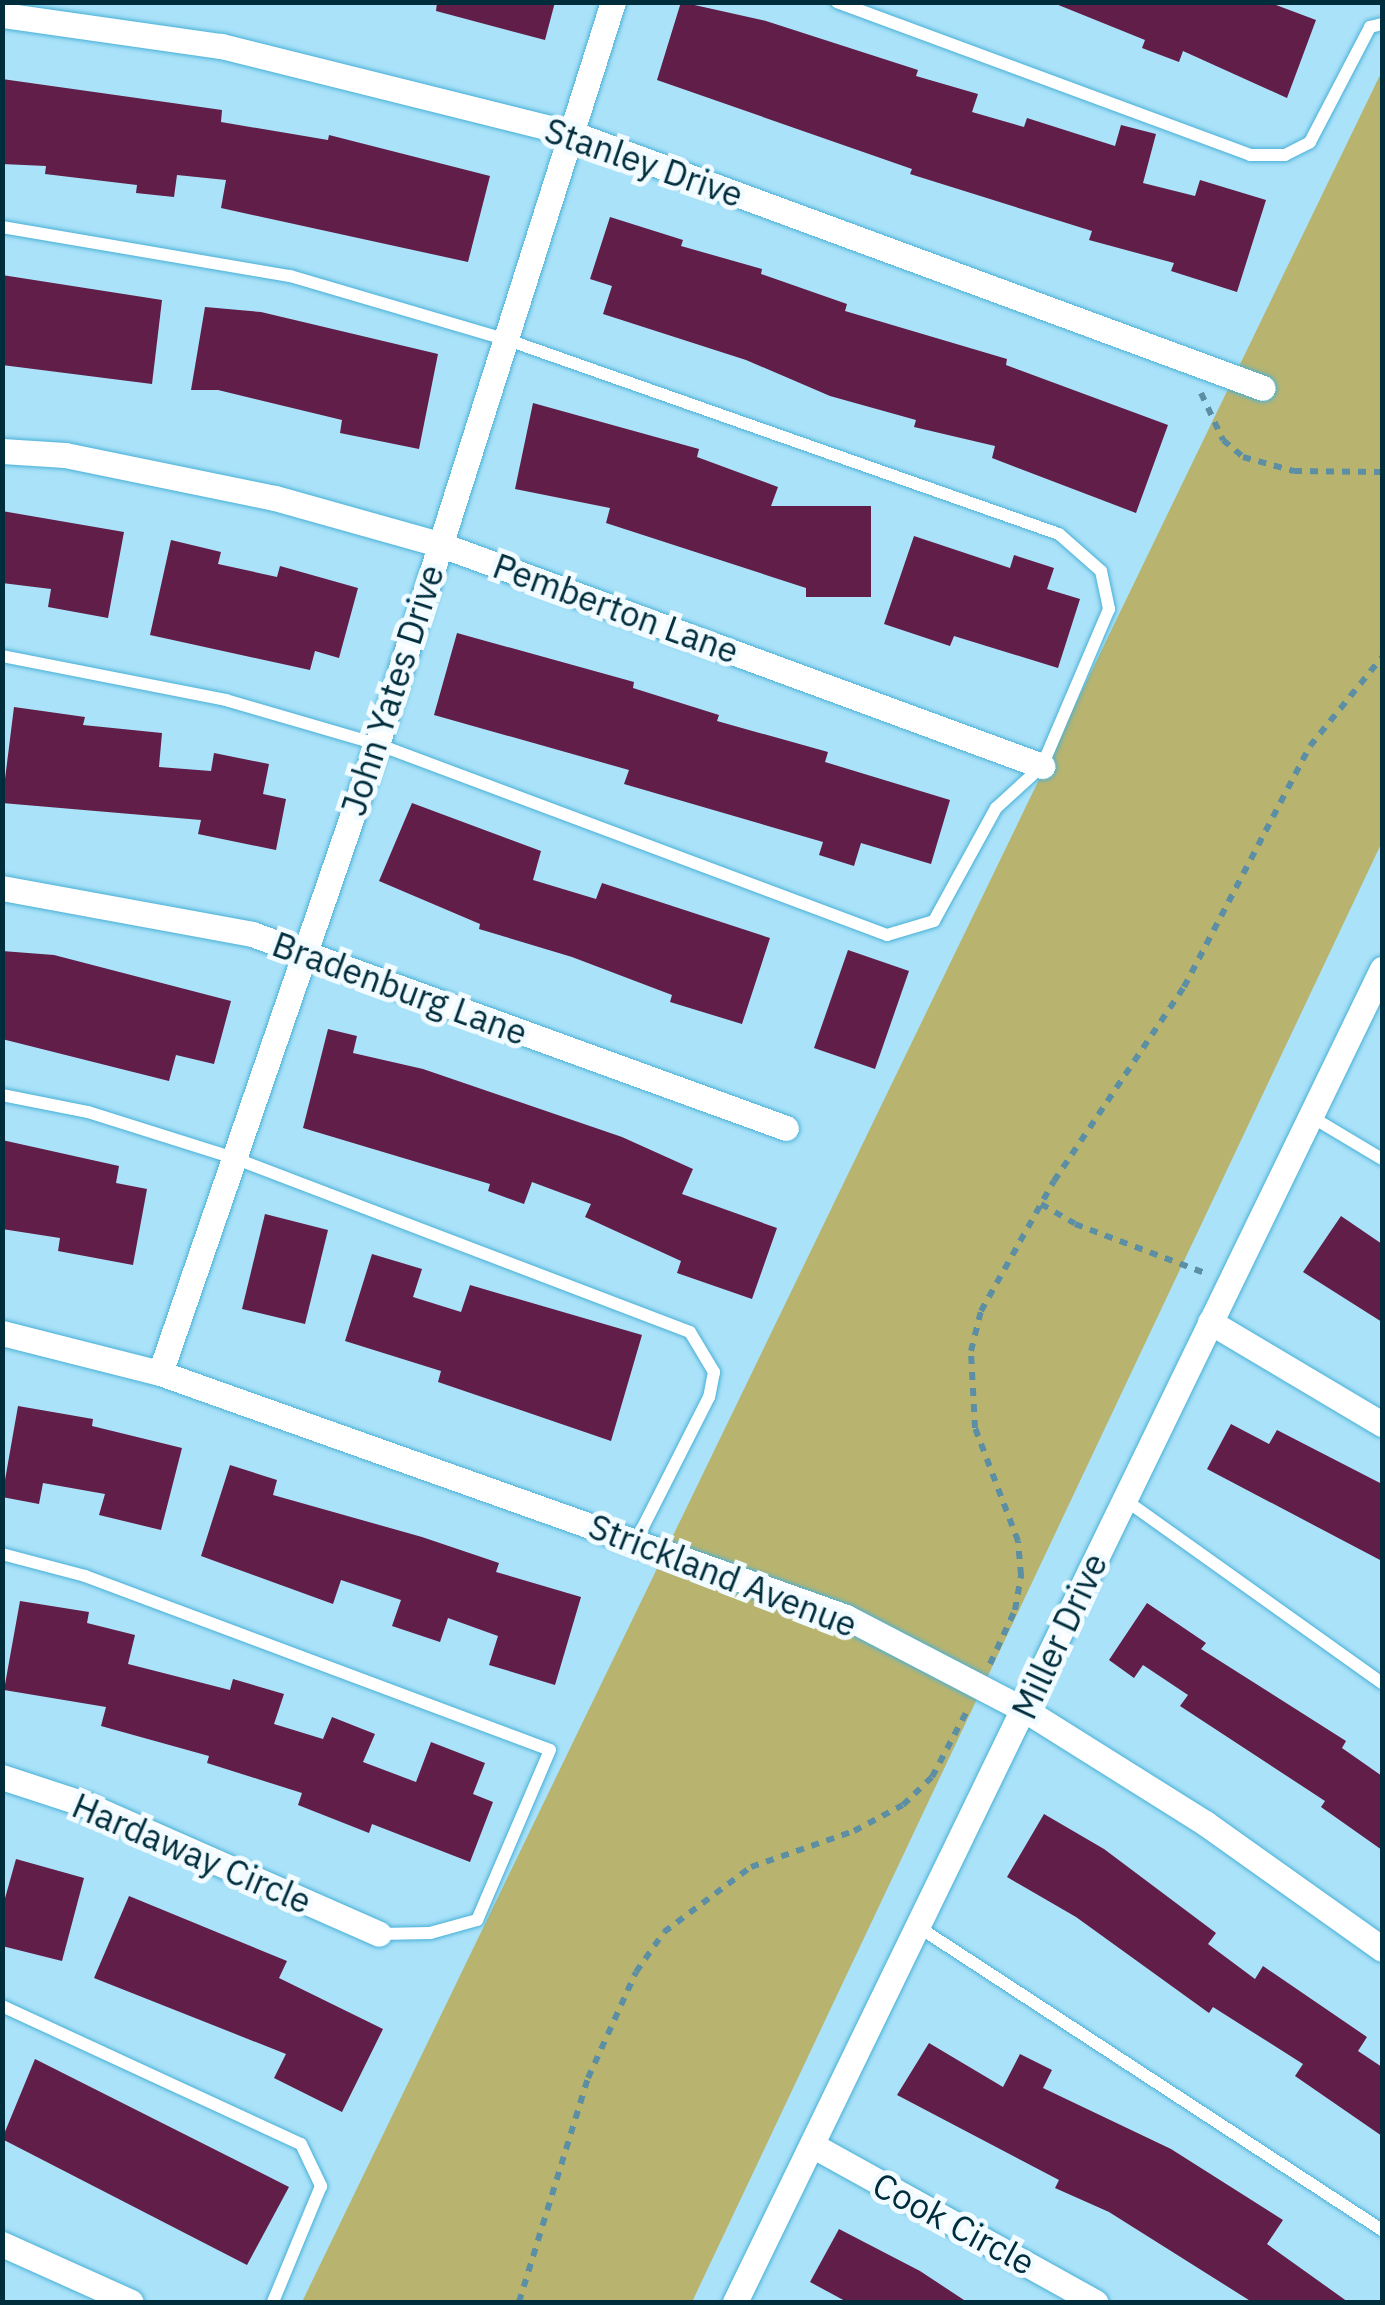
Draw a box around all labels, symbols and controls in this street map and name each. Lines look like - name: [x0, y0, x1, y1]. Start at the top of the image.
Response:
- street label: Stanley Drive: [539, 108, 749, 216]
- street label: Pemberton Lane: [488, 544, 744, 672]
- street label: John Yates Drive: [332, 559, 452, 821]
- street label: Bradenburg Lane: [267, 922, 533, 1054]
- street label: Strickland Avenue: [583, 1505, 863, 1645]
- street label: Miller Drive: [1002, 1547, 1116, 1725]
- street label: Hardaway Circle: [66, 1784, 318, 1922]
- street label: Cook Circle: [866, 2163, 1042, 2283]

